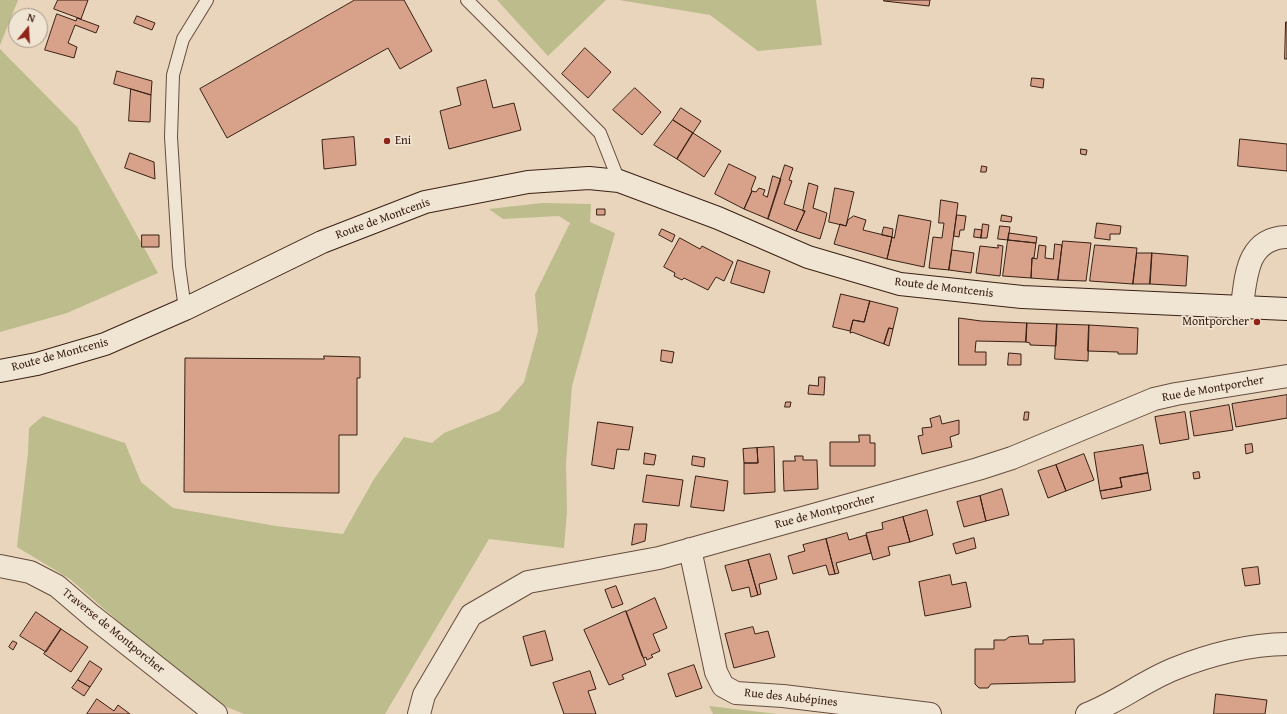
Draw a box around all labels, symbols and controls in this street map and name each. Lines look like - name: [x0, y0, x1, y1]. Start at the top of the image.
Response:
- north arrow: [8, 8, 48, 48]
- text: N: [25, 9, 37, 26]
- place label: Eni: [395, 134, 411, 148]
- marker: Eni: [382, 136, 392, 146]
- street label: Route de Montcenis: [334, 195, 432, 243]
- street label: Route de Montcenis: [894, 275, 994, 301]
- place label: Montporcher: [1182, 315, 1249, 329]
- marker: Montporcher: [1252, 317, 1262, 327]
- street label: Route de Montcenis: [10, 335, 110, 375]
- street label: Rue de Montporcher: [1161, 373, 1265, 405]
- street label: Rue de Montporcher: [773, 492, 877, 532]
- street label: Traverse de Montporcher: [59, 585, 167, 677]
- street label: Rue des Aubépines: [744, 686, 838, 710]

